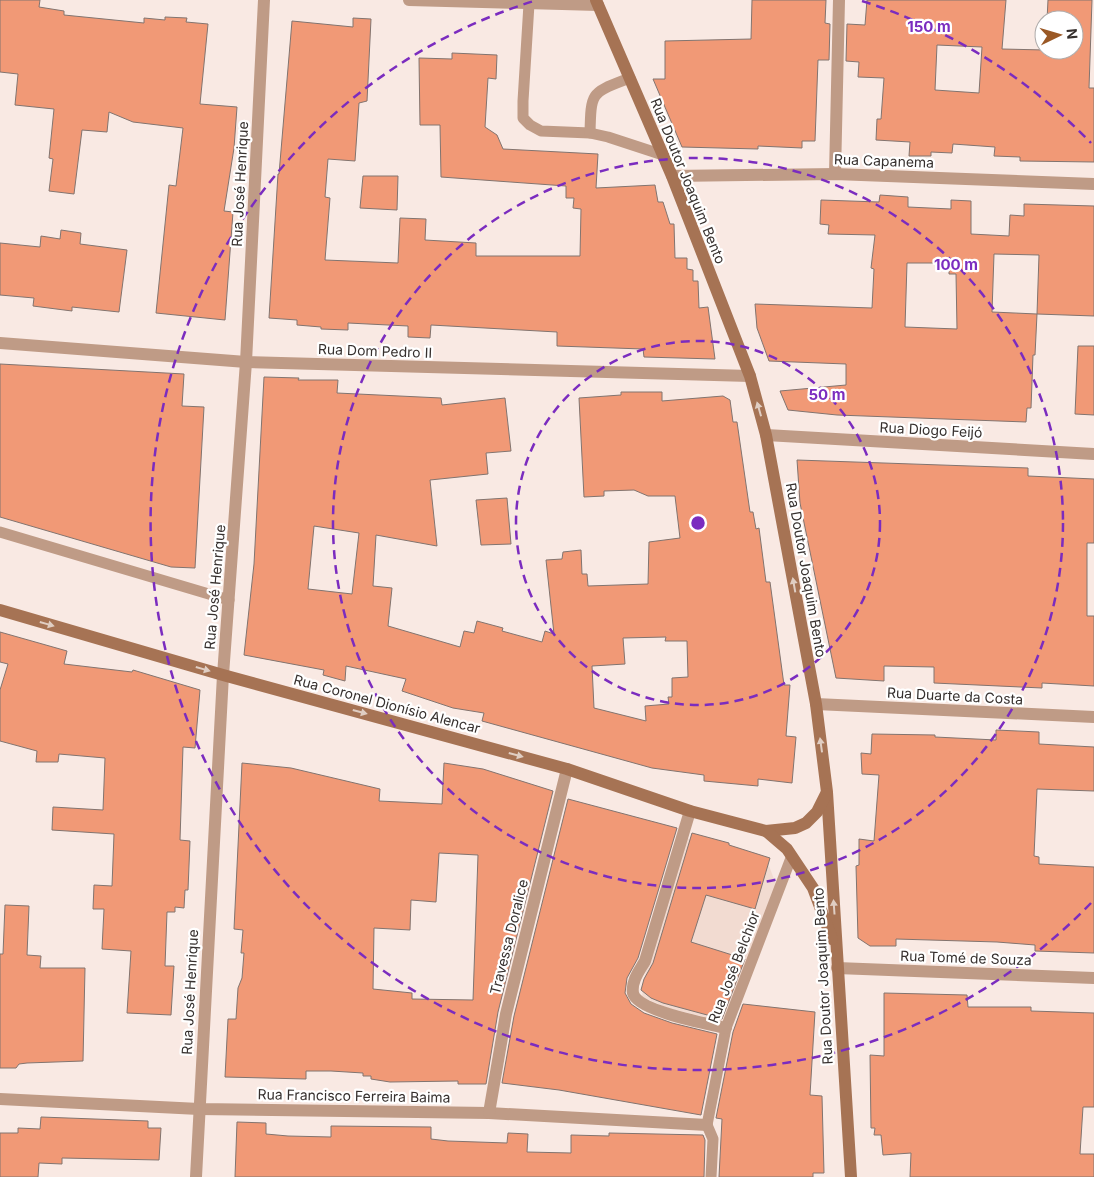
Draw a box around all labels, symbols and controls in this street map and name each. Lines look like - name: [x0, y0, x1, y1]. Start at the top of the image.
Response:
- north arrow: [1034, 10, 1084, 60]
- text: 150 m: [907, 17, 951, 36]
- text: N: [1064, 28, 1081, 40]
- street label: Rua Doutor Joaquim Bento: [647, 95, 730, 266]
- street label: Rua José Henrique: [228, 121, 251, 247]
- street label: Rua Capanema: [834, 150, 934, 171]
- text: 100 m: [934, 255, 978, 274]
- street label: Rua Dom Pedro II: [318, 340, 432, 361]
- text: 50 m: [809, 385, 845, 404]
- one-way arrow: [754, 401, 762, 416]
- street label: Rua Diogo Feijó: [879, 418, 983, 441]
- street label: Rua Doutor Joaquim Bento: [783, 481, 830, 659]
- centre of rings: [689, 514, 707, 532]
- street label: Rua José Henrique: [201, 524, 228, 650]
- one-way arrow: [789, 577, 797, 593]
- one-way arrow: [39, 620, 54, 628]
- one-way arrow: [196, 665, 211, 673]
- street label: Rua Coronel Dionísio Alencar: [292, 670, 482, 737]
- street label: Rua Duarte da Costa: [887, 683, 1024, 708]
- one-way arrow: [352, 708, 367, 716]
- one-way arrow: [817, 737, 825, 753]
- one-way arrow: [509, 751, 524, 759]
- street label: Travessa Doralice: [486, 878, 531, 996]
- street label: Rua Doutor Joaquim Bento: [809, 887, 836, 1065]
- one-way arrow: [830, 899, 838, 915]
- street label: Rua José Belchior: [704, 908, 763, 1025]
- street label: Rua José Henrique: [178, 929, 201, 1055]
- street label: Rua Tomé de Souza: [900, 947, 1032, 968]
- street label: Rua Francisco Ferreira Baima: [257, 1085, 451, 1106]

